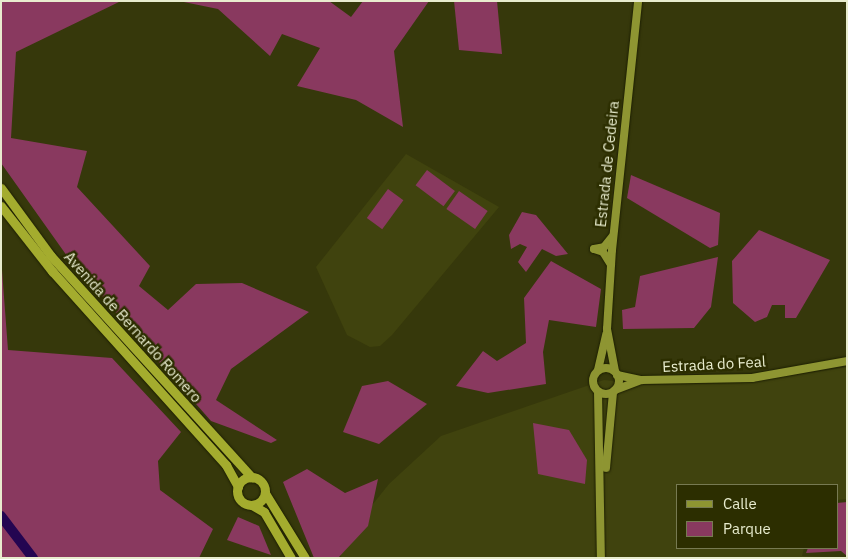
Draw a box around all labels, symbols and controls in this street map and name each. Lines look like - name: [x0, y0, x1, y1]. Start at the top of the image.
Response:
- street label: Estrada de Cedeira: [591, 100, 623, 228]
- street label: Avenida de Bernardo Romero: [60, 248, 206, 406]
- street label: Estrada do Feal: [662, 352, 766, 376]
- legend: [676, 484, 838, 549]
- text: Calle: [723, 494, 757, 513]
- text: Parque: [723, 519, 771, 538]

